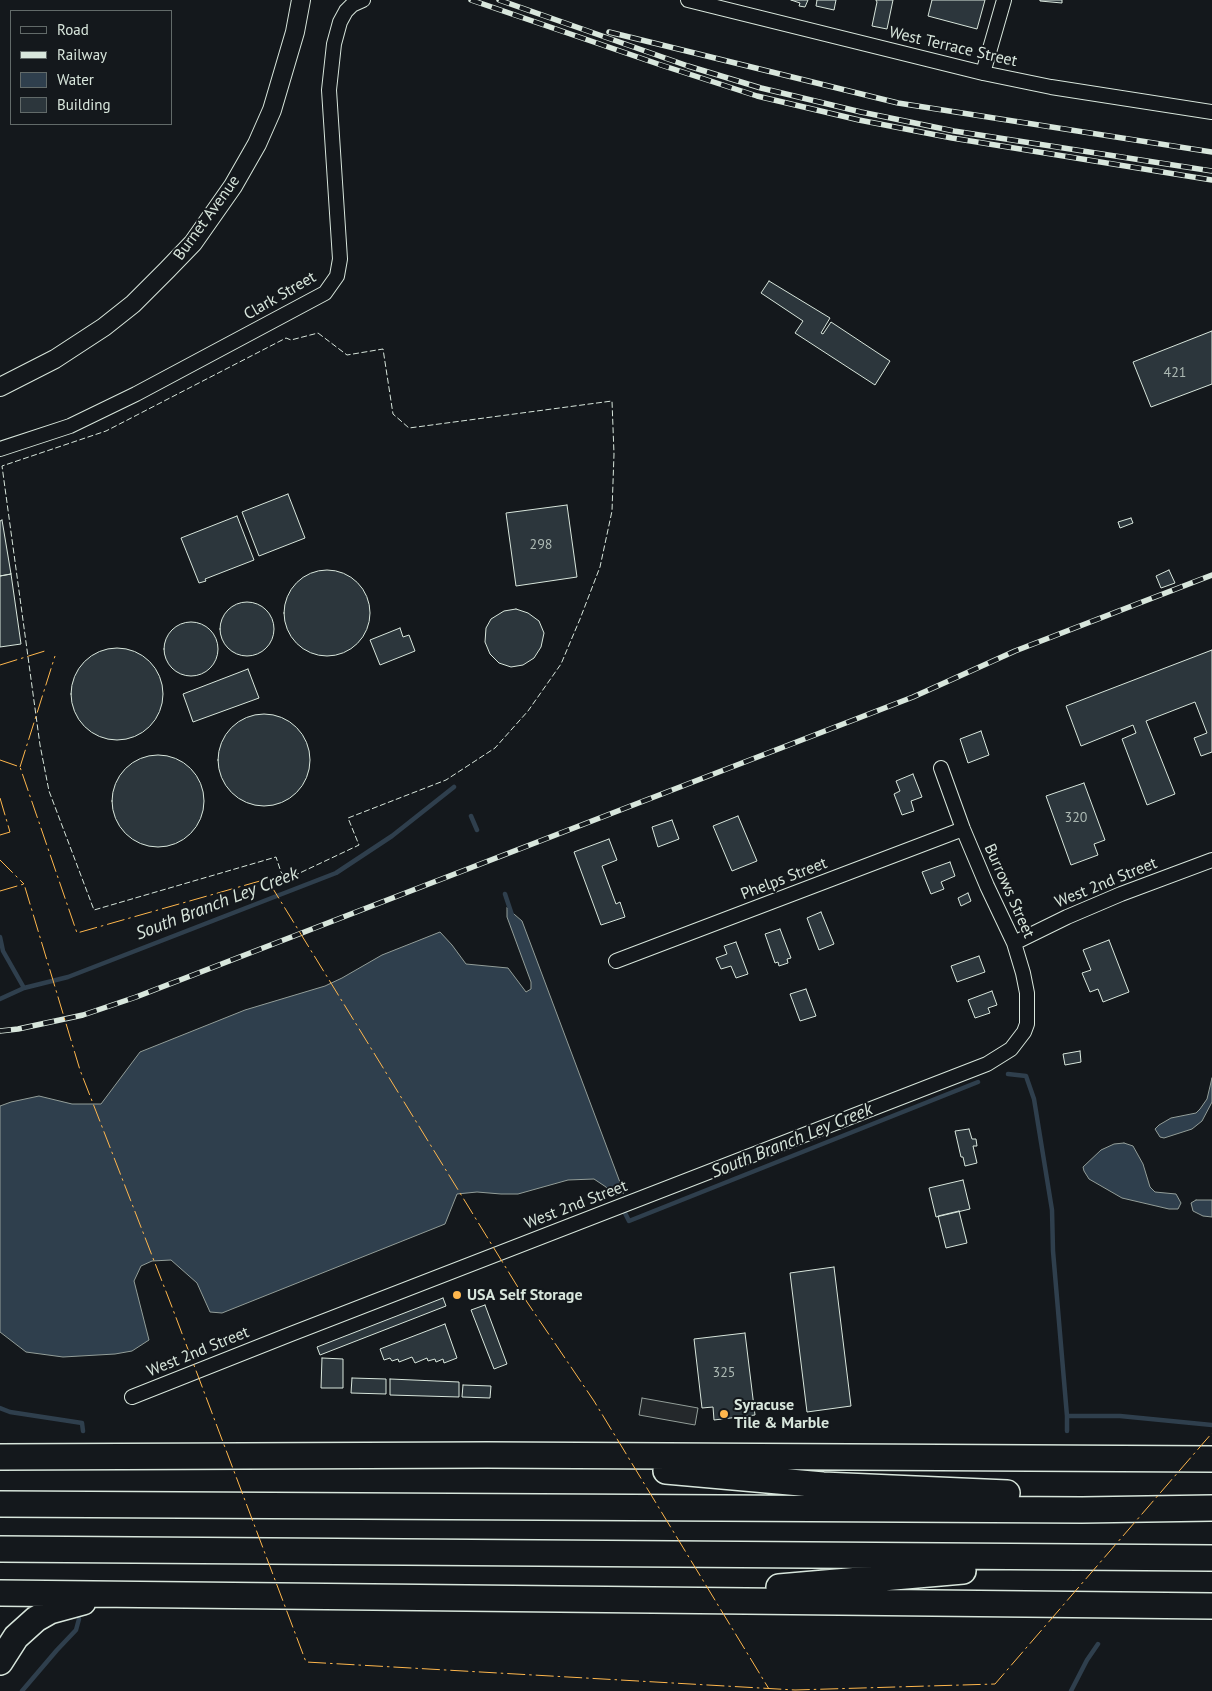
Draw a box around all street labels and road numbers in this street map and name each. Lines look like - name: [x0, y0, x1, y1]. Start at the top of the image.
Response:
- street label: West Terrace Street: [887, 23, 1019, 71]
- street label: Burnet Avenue: [170, 172, 244, 264]
- street label: Clark Street: [241, 268, 319, 324]
- street label: Burrows Street: [980, 841, 1038, 941]
- street label: Phelps Street: [738, 854, 830, 904]
- street label: West 2nd Street: [1052, 854, 1160, 912]
- street label: West 2nd Street: [522, 1177, 630, 1233]
- street label: West 2nd Street: [144, 1323, 252, 1381]

